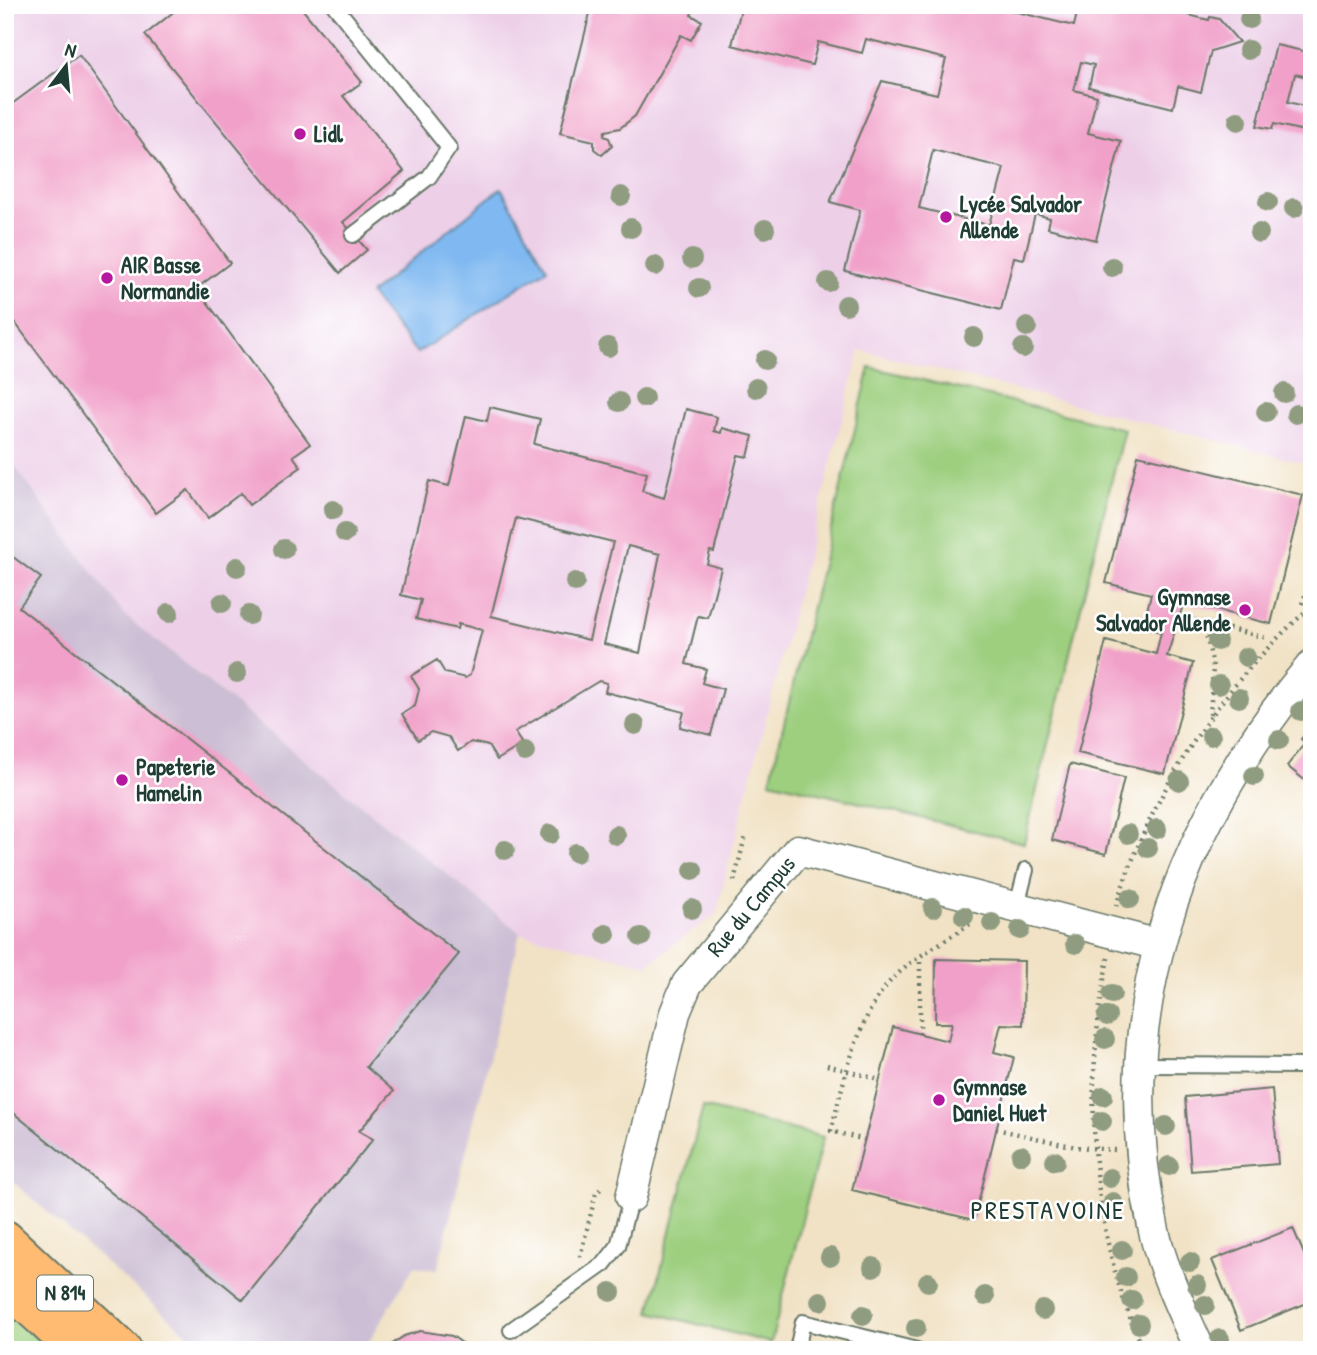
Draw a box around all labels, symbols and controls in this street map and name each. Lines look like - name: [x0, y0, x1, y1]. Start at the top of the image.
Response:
- north arrow: [32, 32, 102, 102]
- text: N: [62, 36, 79, 64]
- place label: Lidl: [314, 118, 344, 149]
- marker: Lidl: [292, 126, 308, 142]
- place label: Lycée Salvador Allende: [960, 188, 1082, 245]
- marker: Lycée Salvador Allende: [938, 209, 954, 225]
- place label: AIR Basse Normandie: [121, 249, 211, 306]
- marker: AIR Basse Normandie: [99, 270, 115, 286]
- place label: Gymnase Salvador Allende: [1096, 581, 1232, 638]
- marker: Gymnase Salvador Allende: [1237, 602, 1253, 618]
- place label: Papeterie Hamelin: [136, 751, 216, 808]
- marker: Papeterie Hamelin: [114, 772, 130, 788]
- street label: Rue du Campus: [699, 849, 802, 963]
- place label: Gymnase Daniel Huet: [953, 1071, 1047, 1128]
- marker: Gymnase Daniel Huet: [931, 1092, 947, 1108]
- district label: PRESTAVOINE: [970, 1192, 1126, 1227]
- road number: N 814: [37, 1276, 93, 1310]

